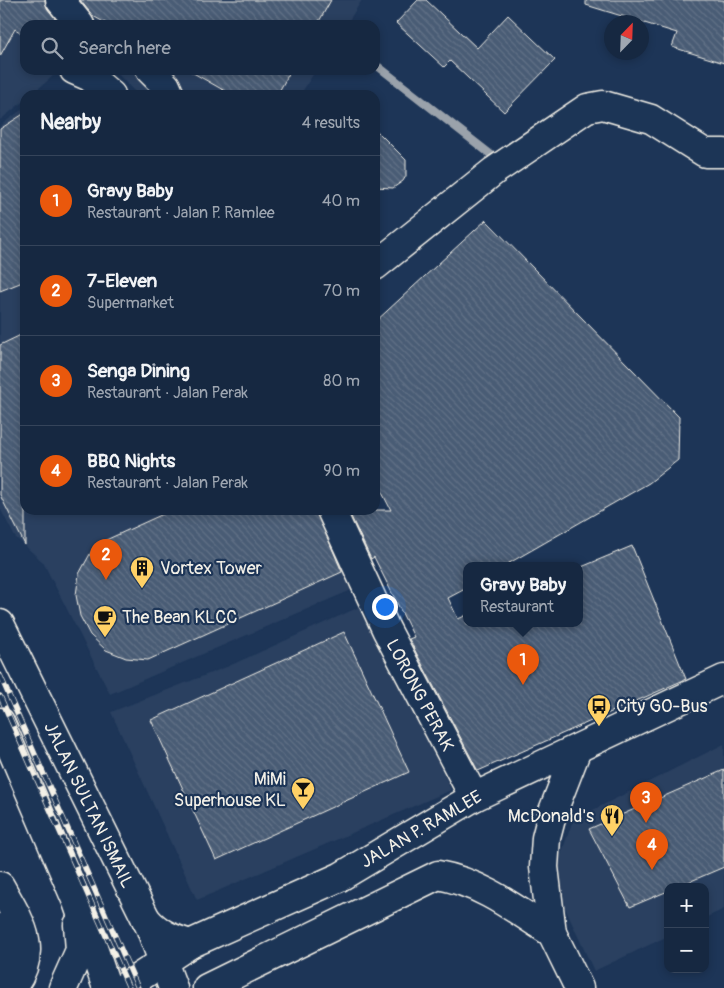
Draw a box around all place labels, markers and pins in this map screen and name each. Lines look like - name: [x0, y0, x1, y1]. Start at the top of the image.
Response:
- pin: 2: [90, 539, 122, 580]
- building icon: Vortex Tower: [129, 555, 155, 589]
- place label: Vortex Tower: [160, 557, 263, 580]
- cafe icon: The Bean KLCC: [92, 604, 118, 638]
- place label: The Bean KLCC: [122, 606, 237, 629]
- pin: 1: [507, 644, 539, 685]
- bus stop icon: City GO-Bus: [586, 693, 612, 727]
- place label: City GO-Bus: [616, 695, 707, 718]
- place label: MiMi Superhouse KL: [174, 768, 286, 812]
- bar icon: MiMi Superhouse KL: [290, 776, 316, 810]
- pin: 3: [630, 782, 662, 823]
- restaurant icon: McDonald's: [599, 803, 625, 837]
- place label: McDonald's: [508, 805, 594, 828]
- pin: 4: [636, 829, 668, 870]

